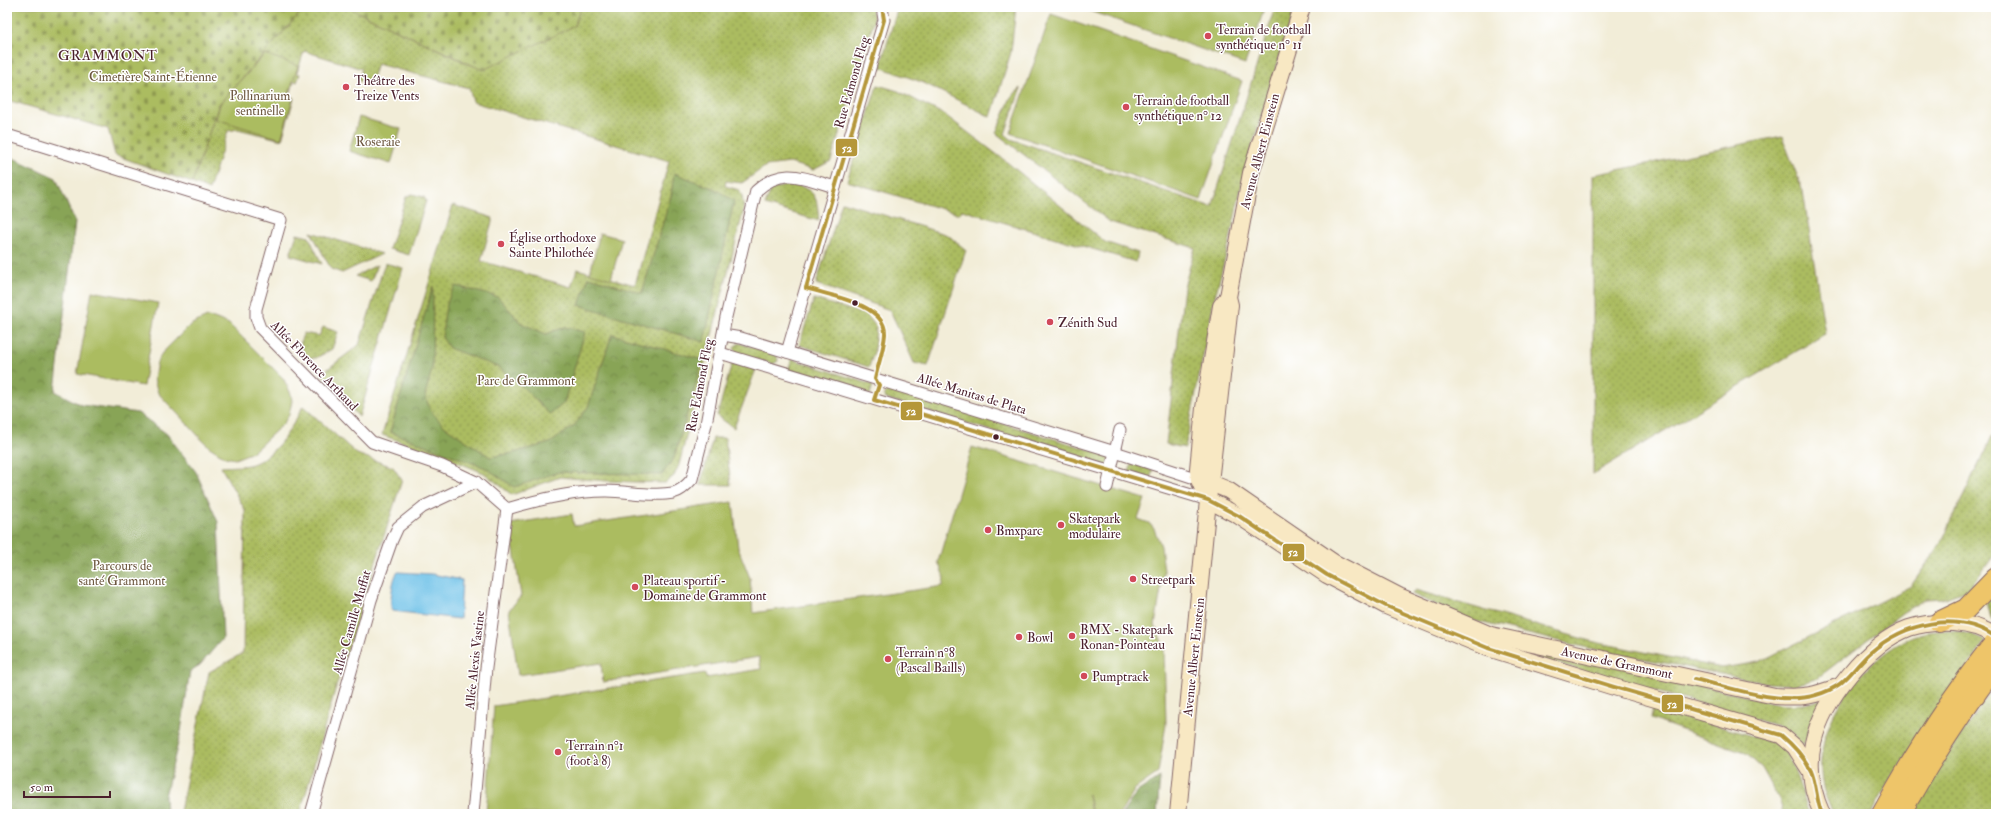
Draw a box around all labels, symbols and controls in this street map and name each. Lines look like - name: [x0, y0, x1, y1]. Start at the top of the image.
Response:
- place label: Terrain de football synthétique n° 11: [1216, 22, 1312, 54]
- marker: Terrain de football synthétique n° 11: [1203, 31, 1213, 41]
- street label: Rue Edmond Fleg: [831, 34, 873, 130]
- district label: GRAMMONT: [58, 47, 158, 64]
- park label: Cimetière Saint-Étienne: [89, 68, 218, 85]
- place label: Théâtre des Treize Vents: [354, 73, 420, 104]
- marker: Théâtre des Treize Vents: [341, 82, 351, 92]
- park label: Pollinarium sentinelle: [230, 88, 290, 119]
- street label: Avenue Albert Einstein: [1237, 91, 1283, 212]
- place label: Terrain de football synthétique n° 12: [1134, 93, 1230, 125]
- marker: Terrain de football synthétique n° 12: [1121, 102, 1131, 112]
- park label: Roseraie: [356, 134, 401, 150]
- line badge: 52: [835, 138, 858, 157]
- text: 52: [842, 142, 853, 155]
- place label: Église orthodoxe Sainte Philothée: [509, 229, 597, 261]
- marker: Église orthodoxe Sainte Philothée: [496, 239, 506, 249]
- unlabelled marker: [850, 298, 860, 308]
- place label: Zénith Sud: [1058, 315, 1118, 331]
- street label: Allée Florence Arthaud: [266, 317, 362, 415]
- marker: Zénith Sud: [1045, 317, 1055, 327]
- street label: Rue Edmond Fleg: [683, 336, 717, 433]
- street label: Allée Manitas de Plata: [914, 369, 1029, 418]
- park label: Parc de Grammont: [477, 373, 575, 389]
- line badge: 52: [900, 401, 923, 421]
- text: 52: [906, 405, 917, 418]
- unlabelled marker: [991, 432, 1001, 442]
- place label: Skatepark modulaire: [1069, 511, 1121, 542]
- marker: Skatepark modulaire: [1056, 520, 1066, 530]
- place label: Bmxparc: [996, 523, 1042, 540]
- marker: Bmxparc: [983, 525, 993, 535]
- line badge: 52: [1282, 543, 1305, 562]
- text: 52: [1288, 546, 1299, 559]
- park label: Parcours de santé Grammont: [78, 558, 166, 589]
- street label: Allée Camille Muffat: [329, 568, 374, 677]
- place label: Streetpark: [1141, 572, 1196, 589]
- place label: Plateau sportif - Domaine de Grammont: [643, 573, 767, 604]
- marker: Streetpark: [1128, 574, 1138, 584]
- marker: Plateau sportif - Domaine de Grammont: [630, 582, 640, 592]
- street label: Avenue Albert Einstein: [1180, 597, 1208, 718]
- street label: Allée Alexis Vastine: [462, 609, 488, 711]
- place label: BMX - Skatepark Ronan-Pointeau: [1080, 622, 1174, 653]
- place label: Bowl: [1027, 630, 1054, 646]
- marker: BMX - Skatepark Ronan-Pointeau: [1067, 631, 1077, 641]
- marker: Bowl: [1014, 632, 1024, 642]
- street label: Avenue de Grammont: [1559, 643, 1674, 683]
- place label: Terrain n°8 (Pascal Baills): [896, 645, 965, 676]
- marker: Terrain n°8 (Pascal Baills): [883, 654, 893, 664]
- place label: Pumptrack: [1092, 669, 1150, 686]
- marker: Pumptrack: [1079, 671, 1089, 681]
- line badge: 52: [1661, 694, 1684, 713]
- text: 52: [1667, 698, 1678, 711]
- place label: Terrain n°1 (foot à 8): [566, 738, 624, 769]
- marker: Terrain n°1 (foot à 8): [553, 747, 563, 757]
- scale bar: [24, 773, 110, 799]
- text: 50 m: [30, 780, 54, 795]

